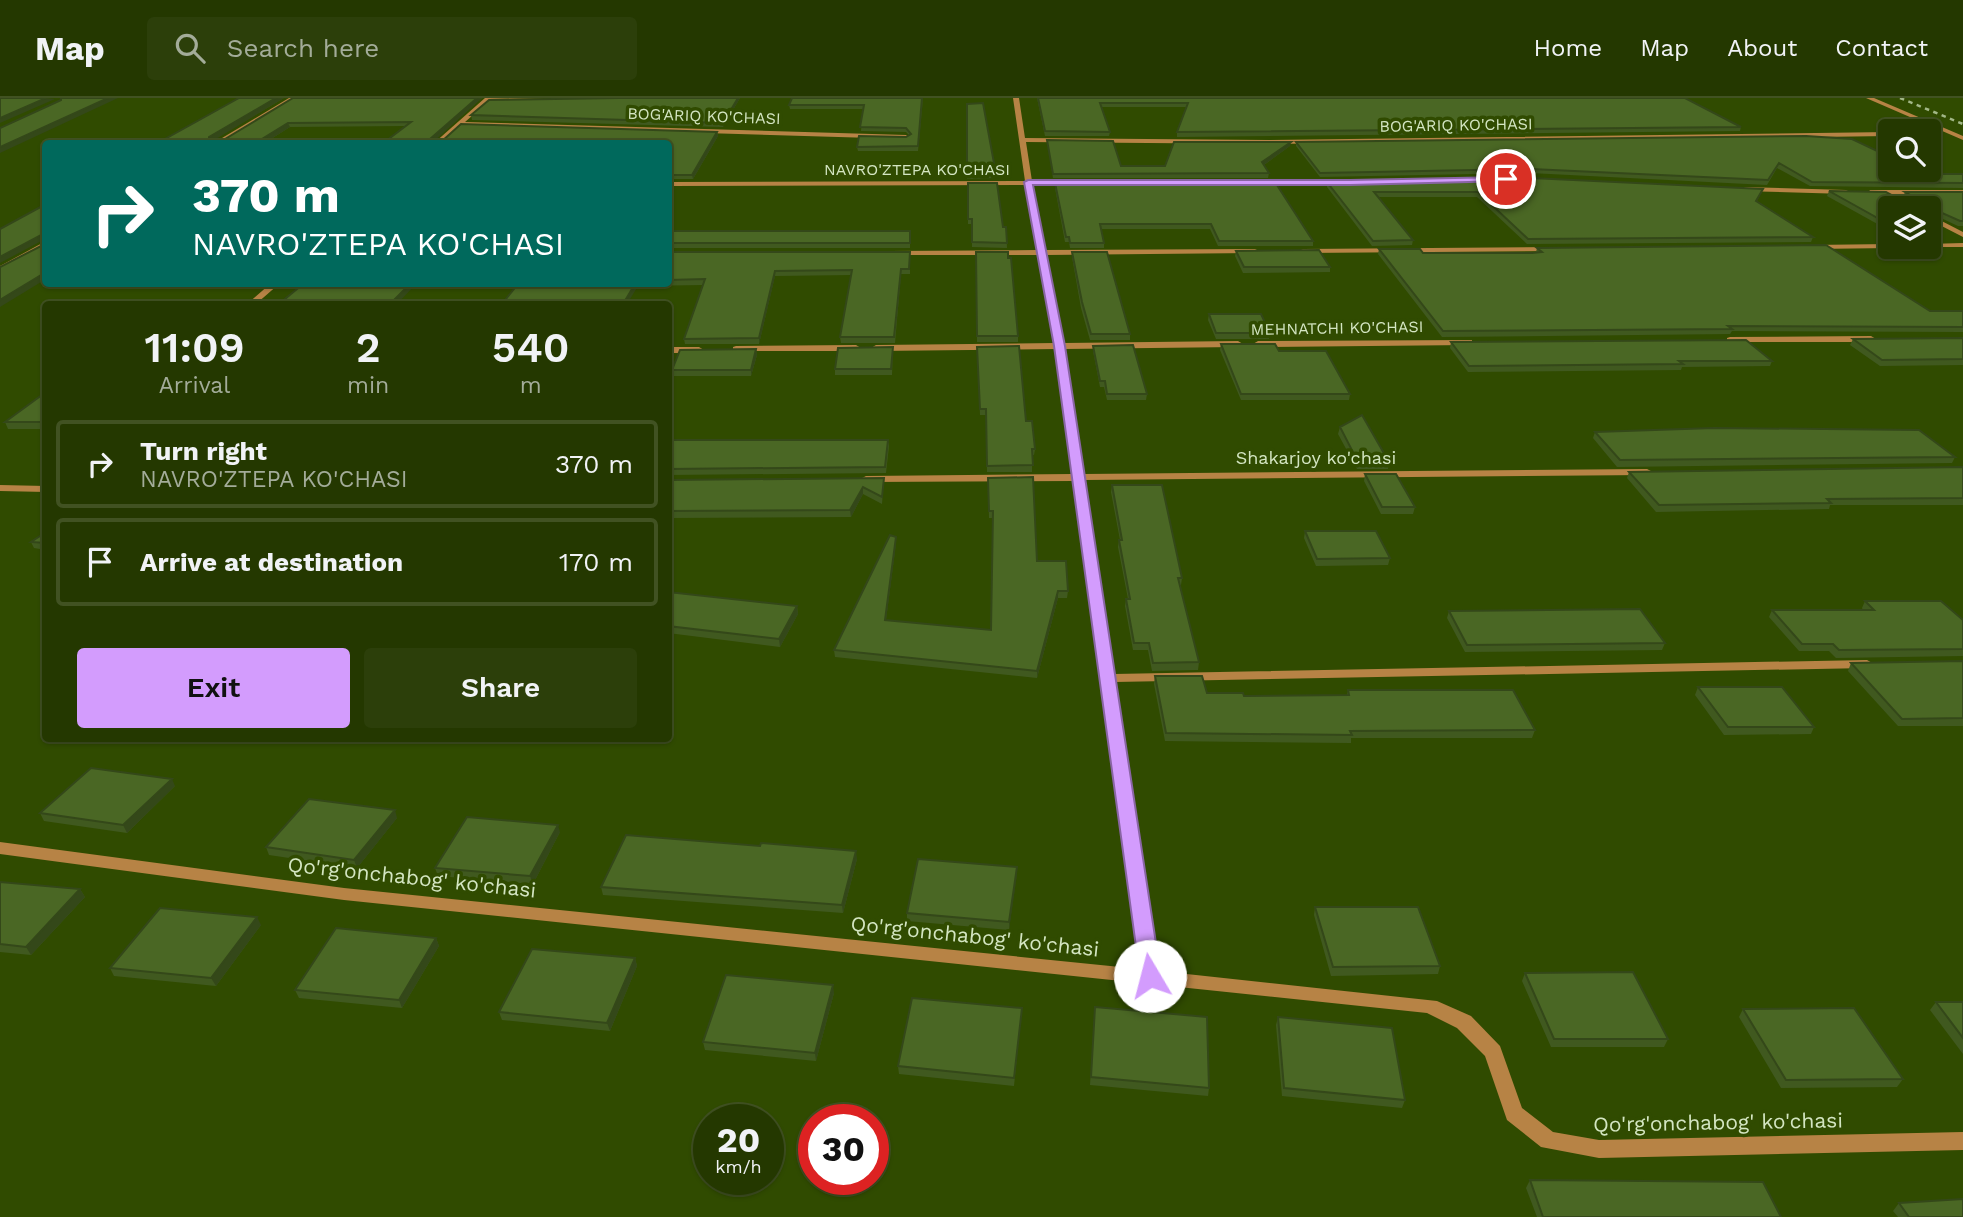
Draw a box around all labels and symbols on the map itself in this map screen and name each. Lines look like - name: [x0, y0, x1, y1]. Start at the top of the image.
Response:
- street label: BOG'ARIQ KO'CHASI: [627, 104, 781, 128]
- street label: BOG'ARIQ KO'CHASI: [1379, 114, 1533, 136]
- pin: [1476, 149, 1536, 209]
- street label: NAVRO'ZTEPA KO'CHASI: [824, 160, 1010, 179]
- street label: MEHNATCHI KO'CHASI: [1251, 317, 1423, 339]
- street label: Shakarjoy ko'chasi: [1236, 447, 1396, 468]
- street label: Qo'rg'onchabog' ko'chasi: [287, 852, 537, 902]
- street label: Qo'rg'onchabog' ko'chasi: [850, 911, 1100, 961]
- position arrow: [1113, 939, 1187, 1013]
- speed limit sign: 30: [798, 1104, 889, 1195]
- street label: Qo'rg'onchabog' ko'chasi: [1593, 1107, 1843, 1137]

